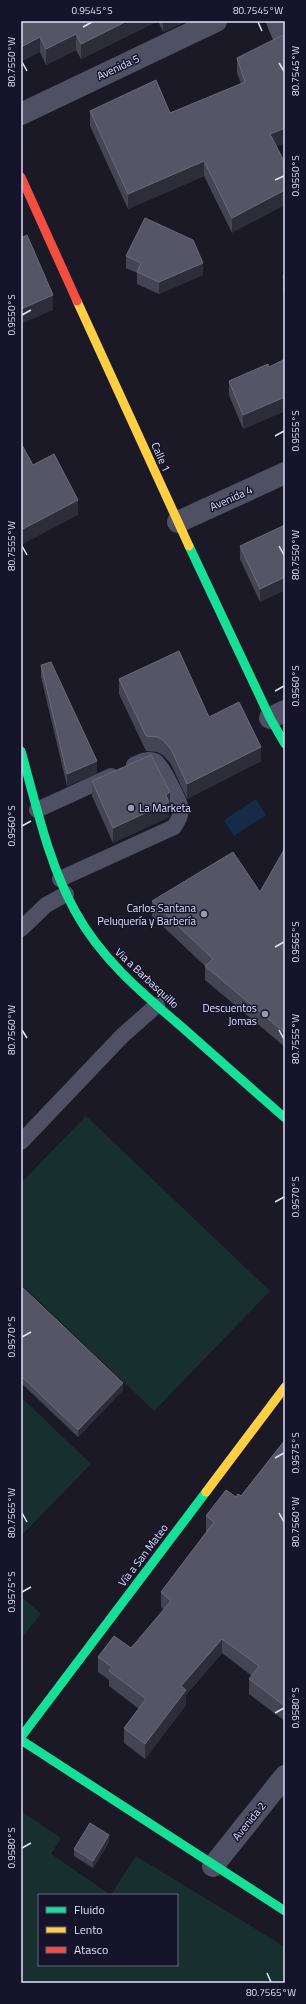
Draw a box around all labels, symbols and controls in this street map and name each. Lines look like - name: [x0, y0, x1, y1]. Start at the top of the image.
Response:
- text: 0.9545°S: [71, 3, 113, 18]
- text: 80.7545°W: [233, 3, 283, 18]
- text: 80.7550°W: [4, 37, 19, 87]
- text: 80.7545°W: [288, 46, 303, 96]
- street label: Avenida 5: [94, 50, 142, 84]
- text: 0.9550°S: [288, 155, 303, 197]
- text: 0.9550°S: [4, 294, 19, 336]
- text: 0.9555°S: [288, 410, 303, 452]
- street label: Calle 1: [147, 440, 175, 474]
- street label: Avenida 4: [207, 481, 255, 515]
- text: 80.7555°W: [4, 521, 19, 571]
- text: 80.7550°W: [288, 530, 303, 580]
- text: 0.9560°S: [288, 665, 303, 707]
- place label: La Marketa: [139, 800, 191, 816]
- marker: La Marketa: [126, 803, 136, 813]
- text: 0.9560°S: [4, 805, 19, 847]
- place label: Carlos Santana Peluquería y Barbería: [97, 900, 196, 929]
- marker: Carlos Santana Peluquería y Barbería: [199, 909, 209, 919]
- text: 0.9565°S: [288, 921, 303, 963]
- street label: Via a Barbasquillo: [112, 944, 183, 1012]
- place label: Descuentos Jomas: [202, 1000, 257, 1029]
- text: 80.7560°W: [4, 1005, 19, 1055]
- marker: Descuentos Jomas: [260, 1009, 270, 1019]
- text: 80.7555°W: [288, 1014, 303, 1064]
- text: 0.9570°S: [288, 1176, 303, 1218]
- text: 0.9570°S: [4, 1316, 19, 1358]
- text: 0.9575°S: [288, 1432, 303, 1474]
- text: 80.7565°W: [4, 1488, 19, 1538]
- text: 80.7560°W: [288, 1497, 303, 1547]
- street label: Vía a San Mateo: [114, 1520, 172, 1590]
- text: 0.9575°S: [4, 1571, 19, 1613]
- text: 0.9580°S: [288, 1687, 303, 1729]
- street label: Avenida 2: [229, 1798, 269, 1844]
- text: 0.9580°S: [4, 1827, 19, 1869]
- legend: [38, 1894, 178, 1966]
- text: Fluido: [74, 1900, 105, 1919]
- text: Lento: [74, 1920, 103, 1939]
- text: Atasco: [74, 1940, 108, 1959]
- text: 80.7565°W: [246, 1985, 296, 2000]

